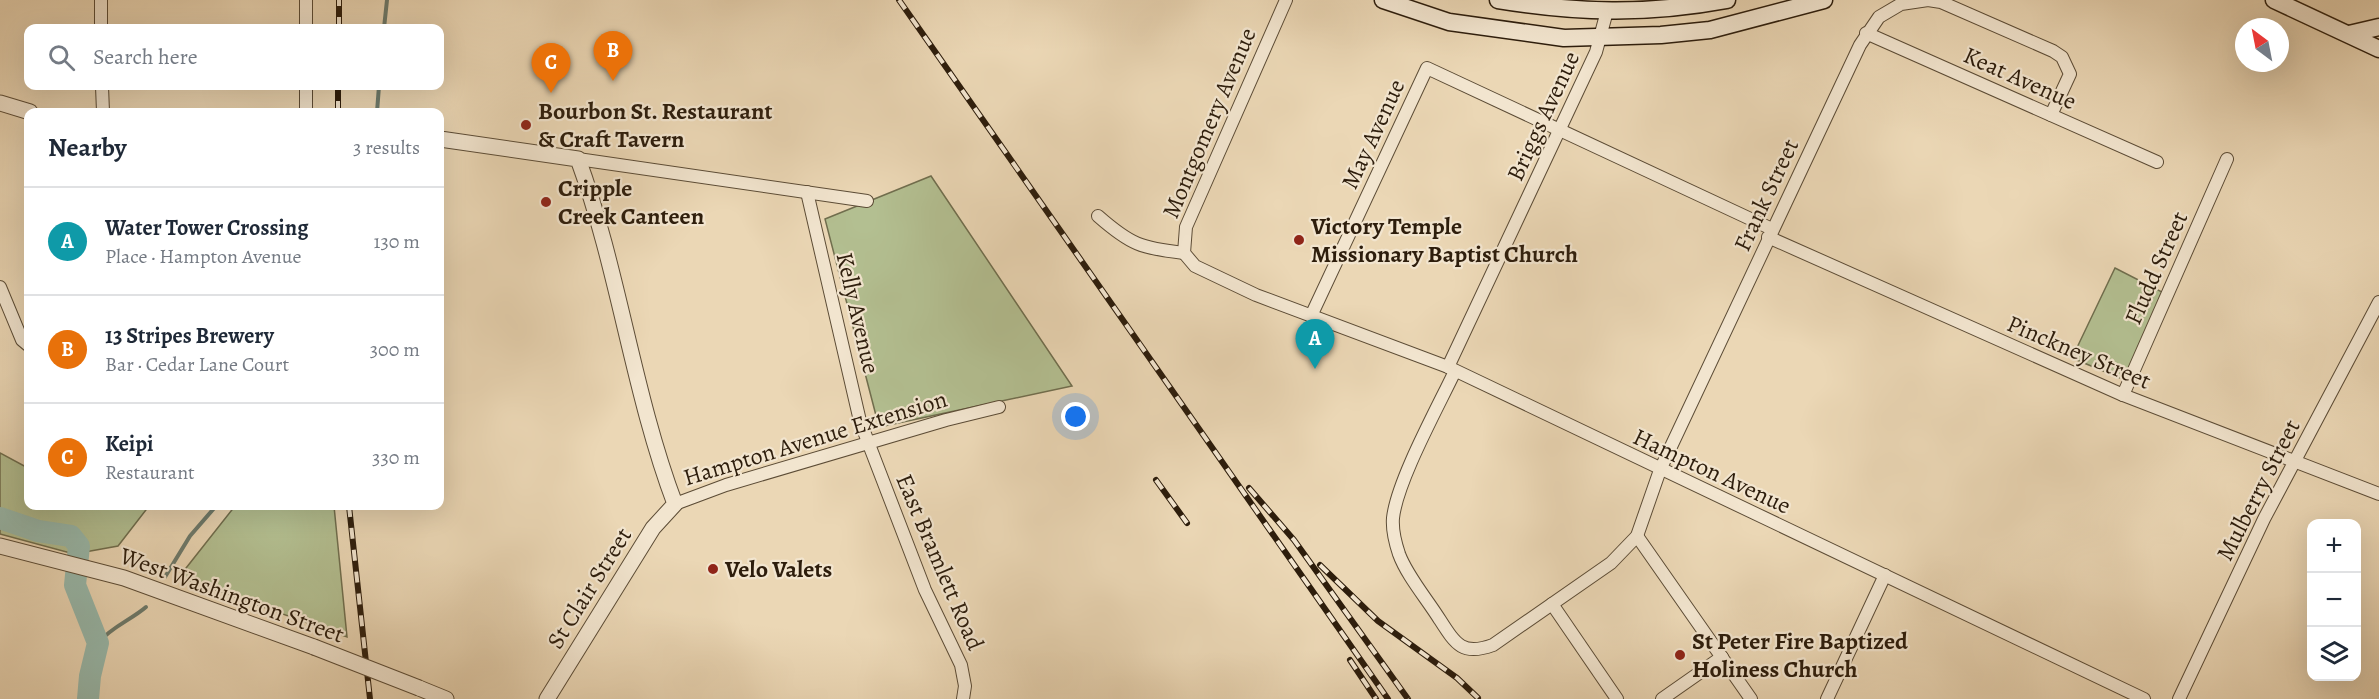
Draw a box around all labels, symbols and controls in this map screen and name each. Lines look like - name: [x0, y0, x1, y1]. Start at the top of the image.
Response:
- north arrow: [2235, 18, 2289, 72]
- street label: Montgomery Avenue: [1154, 23, 1264, 223]
- search box: [24, 24, 444, 90]
- pin: B: [594, 32, 632, 81]
- street label: Keat Avenue: [1958, 39, 2082, 117]
- icon: search: [45, 41, 78, 74]
- text: Search here: [93, 42, 198, 72]
- pin: C: [532, 44, 570, 93]
- street label: Briggs Avenue: [1499, 46, 1587, 186]
- street label: May Avenue: [1334, 74, 1412, 194]
- place label: Bourbon St. Restaurant & Craft Tavern: [538, 95, 773, 155]
- marker: Bourbon St. Restaurant & Craft Tavern: [519, 118, 533, 132]
- text: Nearby: [48, 130, 127, 165]
- street label: Frank Street: [1726, 133, 1806, 257]
- text: 3 results: [353, 134, 420, 161]
- place label: Cripple Creek Canteen: [558, 172, 705, 232]
- marker: Cripple Creek Canteen: [539, 195, 553, 209]
- street label: Fludd Street: [2117, 206, 2195, 330]
- place label: Victory Temple Missionary Baptist Church: [1310, 210, 1578, 270]
- text: Water Tower Crossing: [105, 213, 308, 243]
- text: A: [61, 228, 74, 255]
- text: 130 m: [374, 228, 420, 255]
- marker: Victory Temple Missionary Baptist Church: [1292, 233, 1306, 247]
- text: Place · Hampton Avenue: [105, 243, 301, 270]
- street label: Kelly Avenue: [828, 249, 888, 377]
- street label: Pinckney Street: [2002, 307, 2156, 397]
- pin: A: [1296, 320, 1334, 369]
- text: 13 Stripes Brewery: [105, 321, 274, 351]
- text: B: [61, 336, 74, 363]
- text: 300 m: [370, 336, 420, 363]
- text: Bar · Cedar Lane Court: [105, 351, 289, 378]
- street label: Hampton Avenue Extension: [679, 383, 951, 493]
- your location: [1061, 402, 1090, 431]
- street label: Mulberry Street: [2209, 414, 2307, 566]
- street label: Hampton Avenue: [1628, 420, 1796, 522]
- text: Keipi: [105, 429, 154, 459]
- text: C: [61, 444, 74, 471]
- text: 330 m: [372, 444, 420, 471]
- text: Restaurant: [105, 459, 195, 486]
- street label: East Bramlett Road: [888, 469, 992, 655]
- map controls: [2307, 519, 2361, 681]
- button: +: [2307, 519, 2361, 573]
- street label: St Clair Street: [539, 521, 639, 655]
- street label: West Washington Street: [114, 539, 349, 650]
- place label: Velo Valets: [724, 553, 832, 585]
- marker: Velo Valets: [706, 562, 720, 576]
- button: −: [2307, 573, 2361, 627]
- place label: St Peter Fire Baptized Holiness Church: [1692, 625, 1908, 685]
- button: layers: [2307, 627, 2361, 681]
- marker: St Peter Fire Baptized Holiness Church: [1673, 648, 1687, 662]

